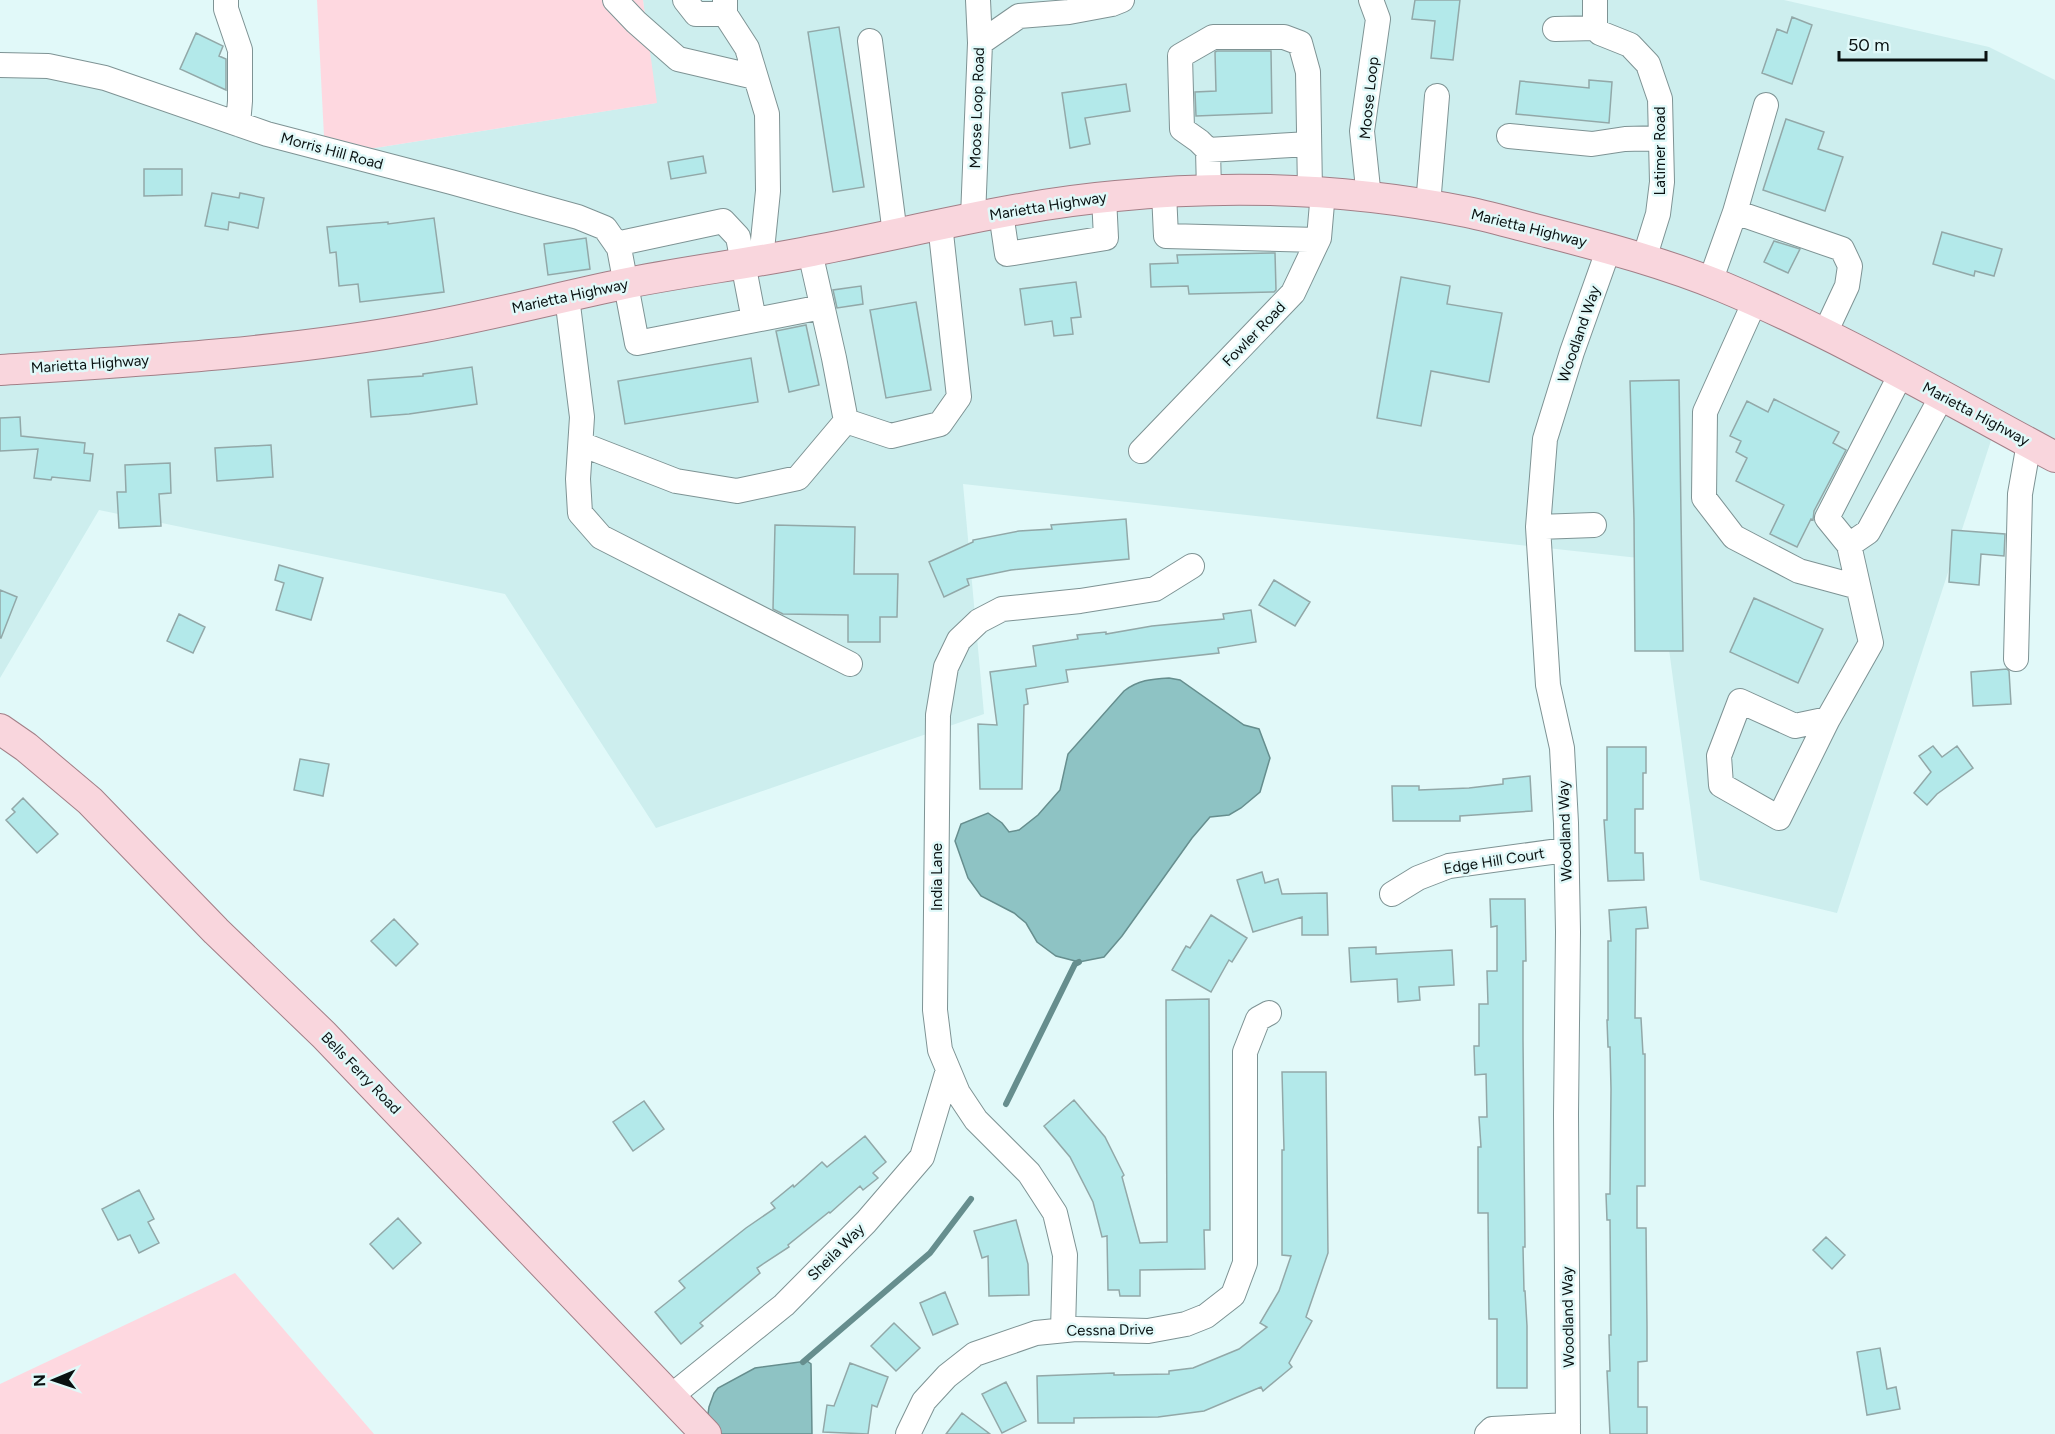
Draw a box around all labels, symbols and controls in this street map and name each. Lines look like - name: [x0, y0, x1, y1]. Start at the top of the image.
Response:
- scale bar: [1839, 24, 1986, 62]
- text: 50 m: [1848, 34, 1890, 56]
- street label: Moose Loop Road: [966, 47, 988, 169]
- street label: Moose Loop: [1356, 56, 1382, 140]
- street label: Latimer Road: [1651, 107, 1669, 195]
- street label: Morris Hill Road: [279, 129, 385, 173]
- street label: Marietta Highway: [988, 188, 1108, 224]
- street label: Marietta Highway: [1469, 205, 1589, 251]
- street label: Marietta Highway: [510, 275, 630, 317]
- street label: Woodland Way: [1554, 283, 1604, 385]
- street label: Fowler Road: [1219, 298, 1289, 370]
- street label: Marietta Highway: [30, 351, 150, 377]
- street label: Marietta Highway: [1919, 378, 2033, 450]
- street label: Woodland Way: [1554, 780, 1576, 882]
- street label: India Lane: [928, 843, 946, 911]
- street label: Edge Hill Court: [1442, 844, 1546, 878]
- street label: Bells Ferry Road: [317, 1028, 405, 1118]
- street label: Sheila Way: [804, 1220, 868, 1284]
- street label: Woodland Way: [1558, 1266, 1578, 1368]
- street label: Cessna Drive: [1066, 1320, 1154, 1340]
- north arrow: [24, 1350, 84, 1410]
- text: N: [30, 1374, 49, 1387]

